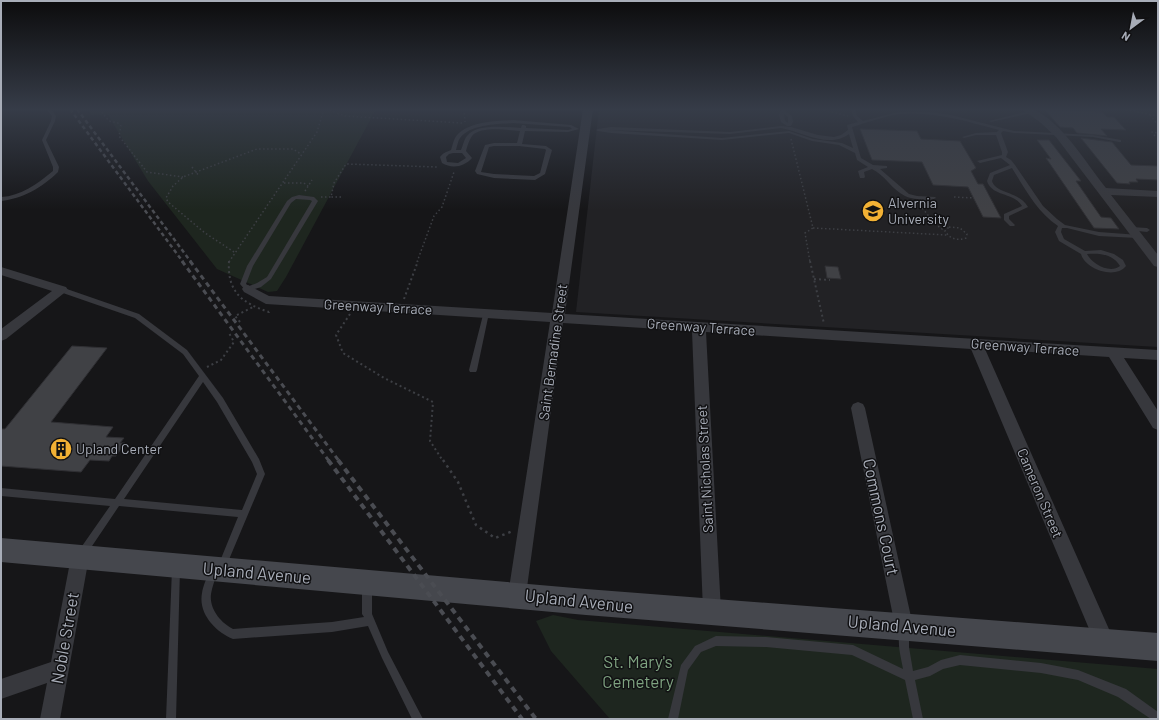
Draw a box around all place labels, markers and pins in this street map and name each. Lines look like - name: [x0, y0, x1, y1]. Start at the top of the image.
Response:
- place label: Alvernia University: [888, 194, 950, 227]
- school or university icon: Alvernia University: [860, 198, 886, 224]
- building icon: Upland Center: [48, 436, 74, 462]
- place label: Upland Center: [76, 440, 162, 457]

